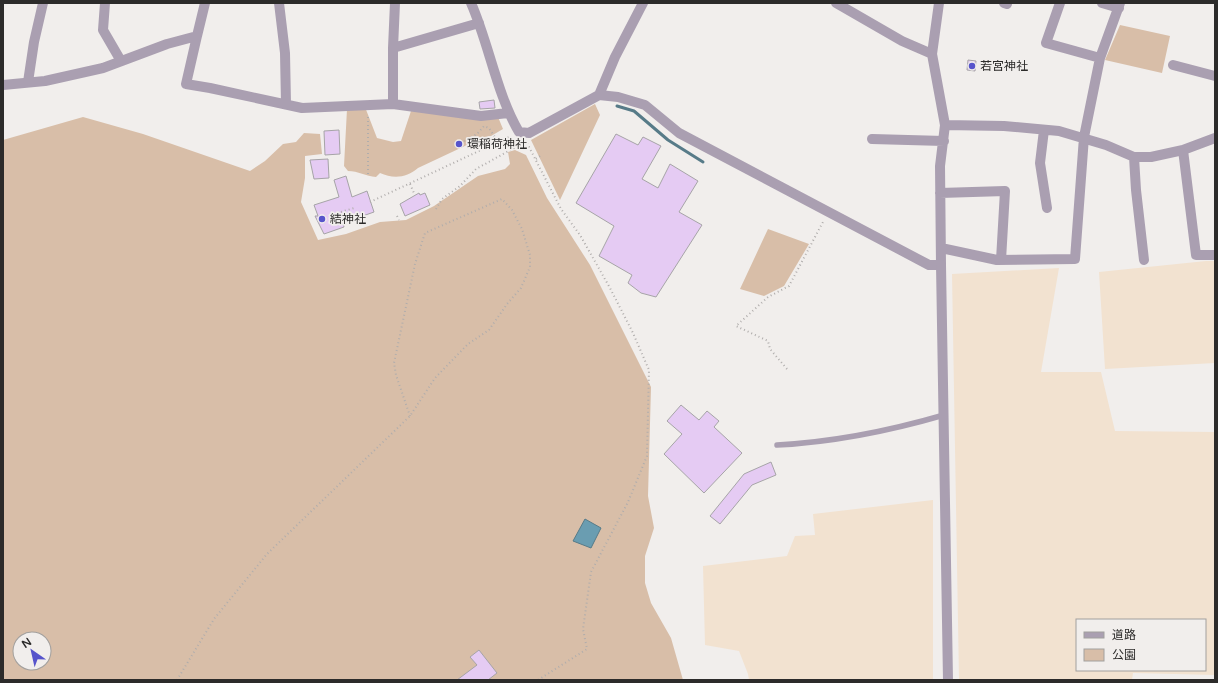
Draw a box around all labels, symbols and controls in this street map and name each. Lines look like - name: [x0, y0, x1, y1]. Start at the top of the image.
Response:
- place label: 若宮神社: [980, 59, 1028, 73]
- marker: 若宮神社: [967, 61, 977, 71]
- place label: 環稲荷神社: [467, 137, 527, 151]
- marker: 環稲荷神社: [454, 139, 464, 149]
- place label: 結神社: [330, 212, 366, 226]
- marker: 結神社: [317, 214, 327, 224]
- legend: [1076, 619, 1206, 671]
- text: 道路: [1112, 628, 1136, 642]
- north arrow: [12, 631, 52, 671]
- text: N: [19, 635, 34, 651]
- text: 公園: [1112, 648, 1136, 662]

